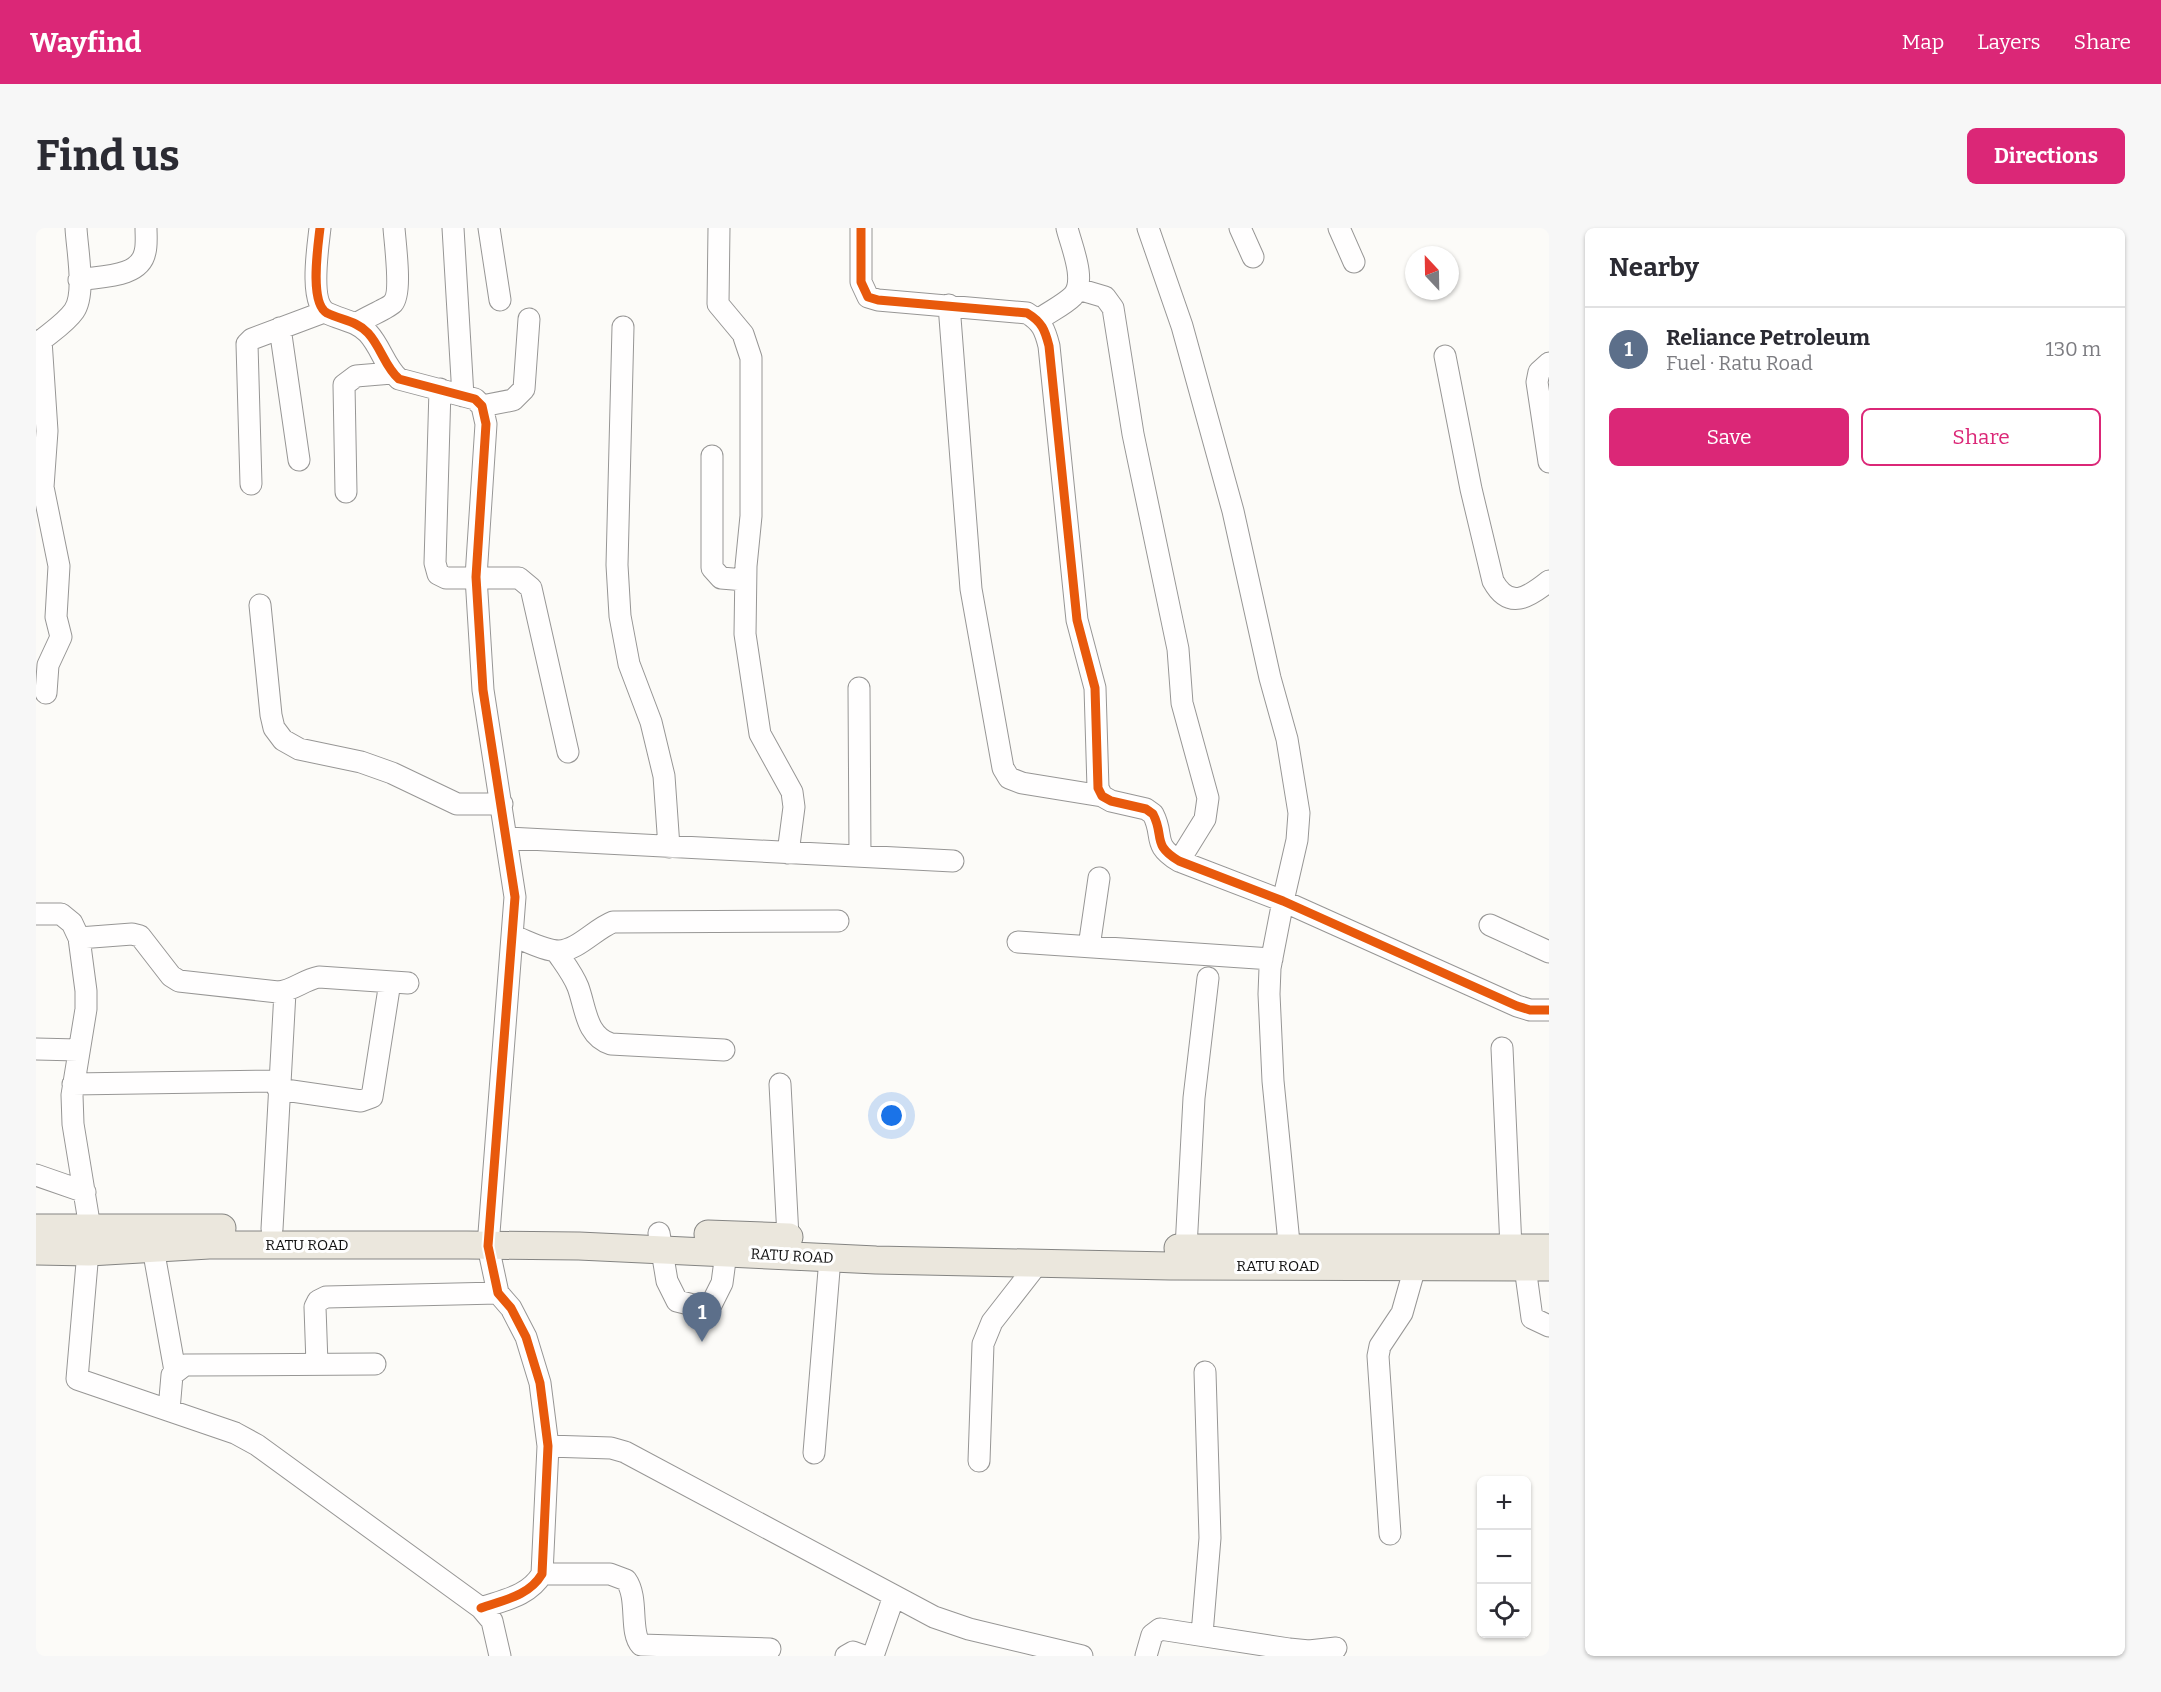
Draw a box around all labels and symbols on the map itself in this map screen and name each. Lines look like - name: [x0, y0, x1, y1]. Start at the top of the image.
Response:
- north arrow: [1405, 246, 1459, 300]
- your location: [877, 1101, 906, 1130]
- street label: RATU ROAD: [265, 1236, 349, 1254]
- street label: RATU ROAD: [750, 1245, 834, 1267]
- street label: RATU ROAD: [1236, 1257, 1320, 1275]
- pin: 1: [682, 1292, 722, 1342]

